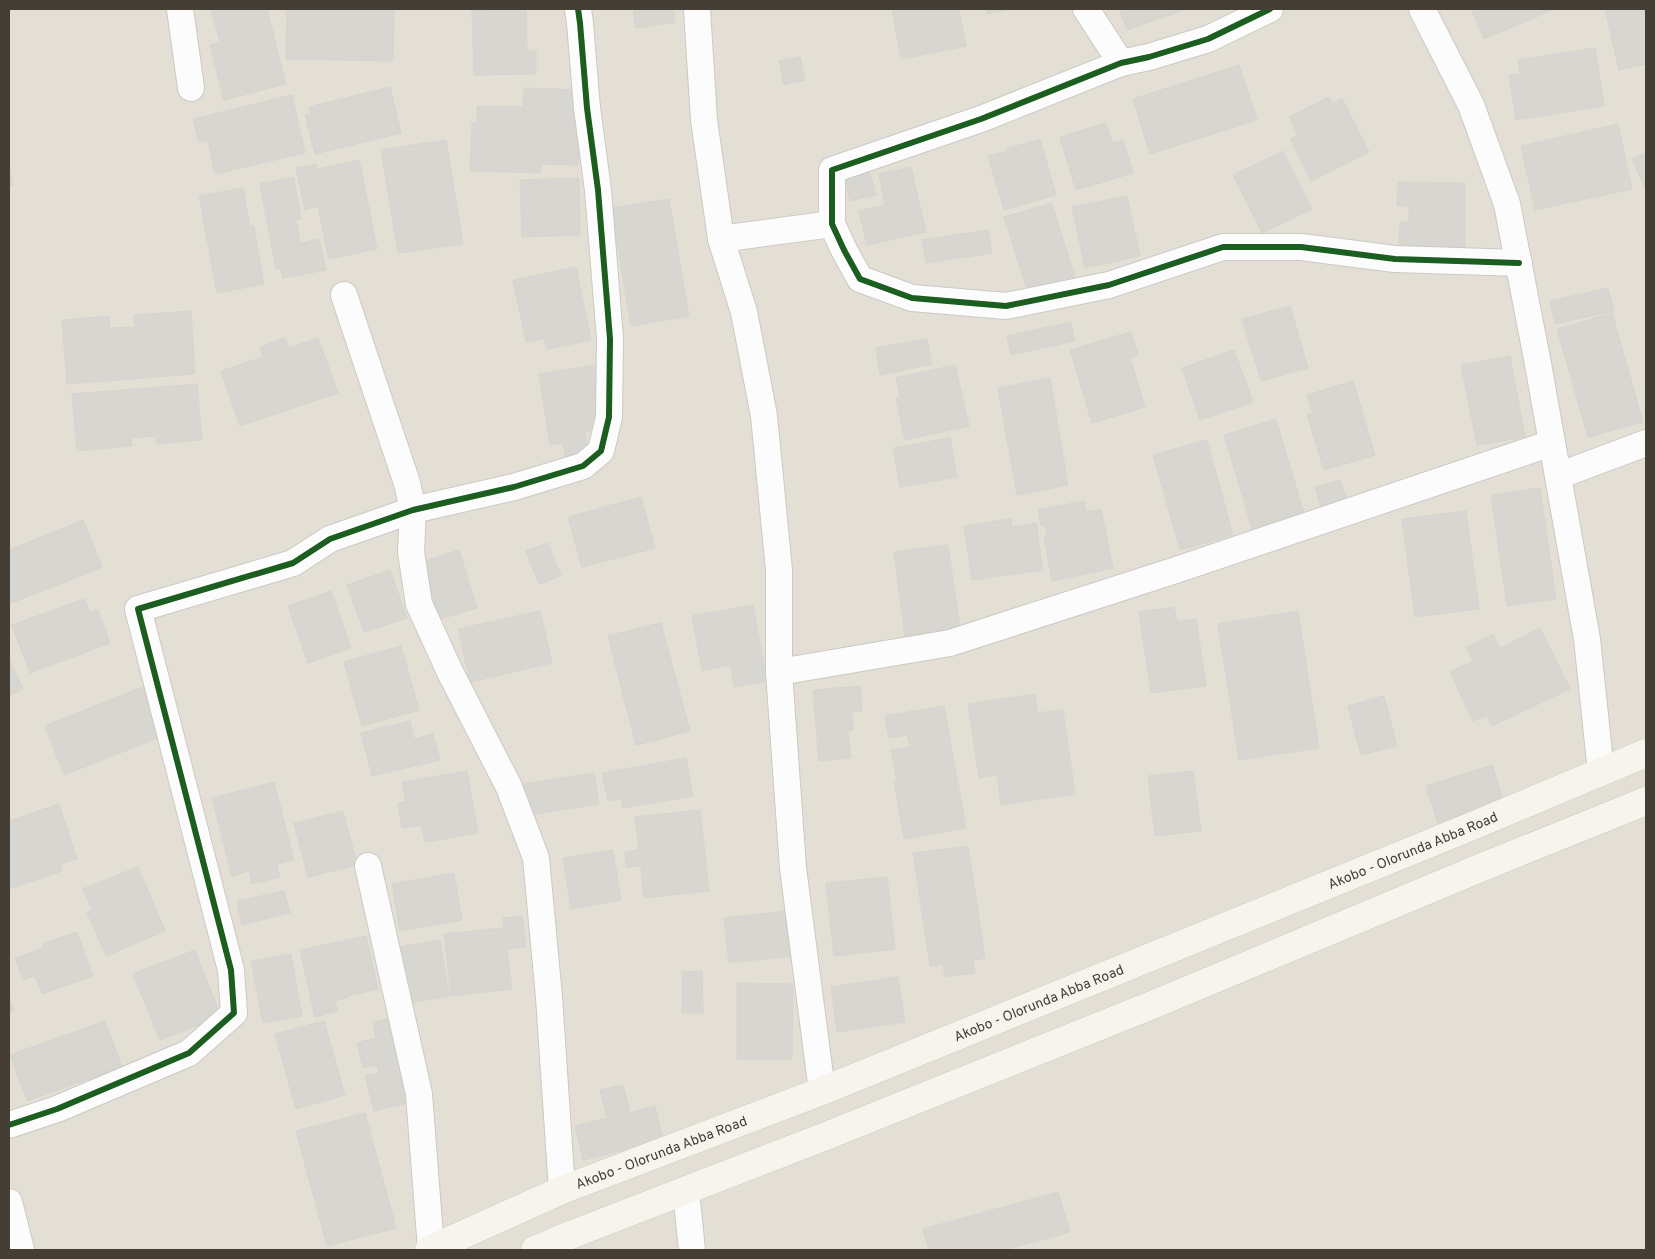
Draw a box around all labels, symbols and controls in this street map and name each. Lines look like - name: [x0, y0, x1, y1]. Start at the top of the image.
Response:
- street label: Akobo - Olorunda Abba Road: [1326, 809, 1501, 894]
- street label: Akobo - Olorunda Abba Road: [952, 962, 1127, 1046]
- street label: Akobo - Olorunda Abba Road: [574, 1113, 750, 1194]

